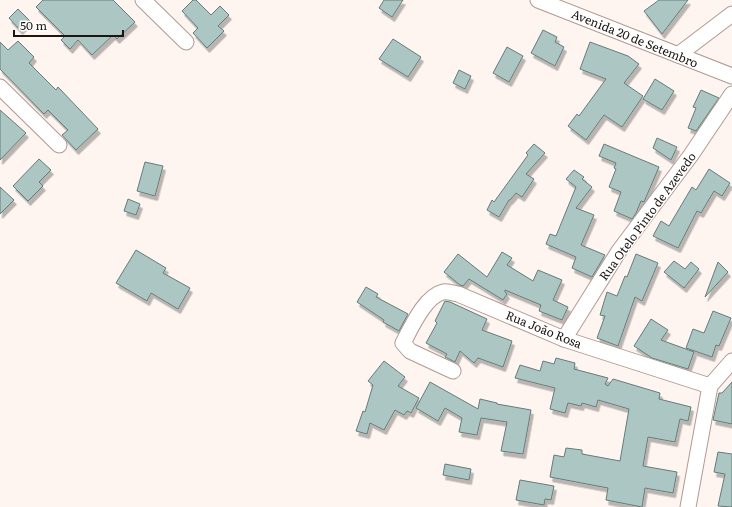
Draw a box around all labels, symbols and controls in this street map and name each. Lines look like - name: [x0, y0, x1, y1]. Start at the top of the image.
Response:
- street label: Avenida 20 de Setembro: [569, 4, 701, 72]
- scale bar: [14, 12, 123, 38]
- text: 50 m: [20, 16, 47, 34]
- street label: Rua Otelo Pinto de Azevedo: [594, 148, 700, 284]
- street label: Rua João Rosa: [503, 306, 585, 353]

